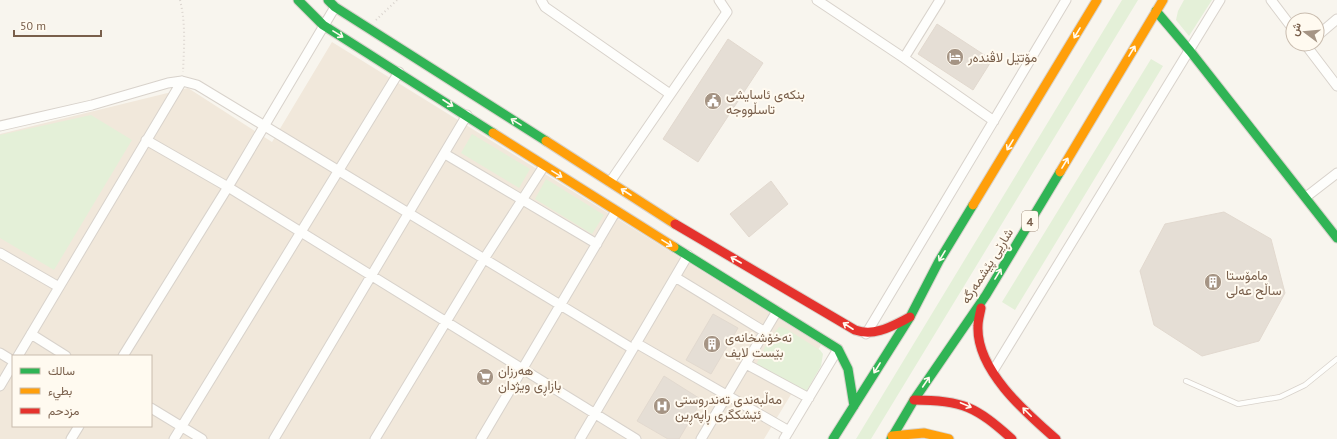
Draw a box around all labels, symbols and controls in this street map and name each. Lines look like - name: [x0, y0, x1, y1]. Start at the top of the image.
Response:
- scale bar: [14, 12, 101, 38]
- north arrow: [1285, 12, 1325, 52]
- text: 50 m: [20, 18, 46, 33]
- text: ش: [1287, 21, 1304, 38]
- one-way arrow: [1073, 27, 1081, 38]
- one-way arrow: [332, 31, 344, 39]
- one-way arrow: [1128, 46, 1136, 57]
- hotel icon: مۆتێل لاڤندەر: [945, 47, 965, 67]
- place label: مۆتێل لاڤندەر: [967, 49, 1037, 66]
- place label: بنکەی ئاسایشی تاسڵووجە: [726, 86, 805, 118]
- public building icon: بنکەی ئاسایشی تاسڵووجە: [703, 91, 723, 111]
- one-way arrow: [442, 99, 453, 107]
- one-way arrow: [511, 118, 522, 126]
- one-way arrow: [1005, 139, 1013, 151]
- one-way arrow: [1061, 158, 1069, 169]
- one-way arrow: [551, 170, 562, 178]
- one-way arrow: [620, 188, 631, 196]
- road number: 4: [1022, 211, 1038, 231]
- street label: شاڕێی پێشمەرگە: [957, 225, 1019, 308]
- one-way arrow: [661, 239, 673, 247]
- one-way arrow: [938, 250, 946, 262]
- one-way arrow: [730, 256, 742, 264]
- place label: مامۆستا ساڵح عەلی: [1226, 267, 1282, 300]
- one-way arrow: [995, 268, 1003, 280]
- building icon: مامۆستا ساڵح عەلی: [1203, 272, 1223, 292]
- one-way arrow: [843, 322, 854, 330]
- place label: نەخۆشخانەی بێست لایف: [725, 329, 792, 361]
- building icon: نەخۆشخانەی بێست لایف: [702, 334, 722, 354]
- legend: [12, 355, 152, 427]
- place label: ھەرزان بازاڕی ویژدان: [498, 362, 561, 396]
- one-way arrow: [873, 362, 881, 374]
- text: سالك: [48, 363, 75, 378]
- supermarket icon: ھەرزان بازاڕی ویژدان: [475, 367, 495, 387]
- one-way arrow: [922, 377, 930, 388]
- text: بطيء: [48, 383, 72, 401]
- place label: مەڵبەندی تەندروستی ئێشکگری ڕاپەڕین: [675, 391, 782, 425]
- hospital icon: مەڵبەندی تەندروستی ئێشکگری ڕاپەڕین: [652, 396, 672, 416]
- one-way arrow: [960, 402, 972, 409]
- text: مزدحم: [48, 403, 79, 419]
- one-way arrow: [1022, 407, 1032, 417]

